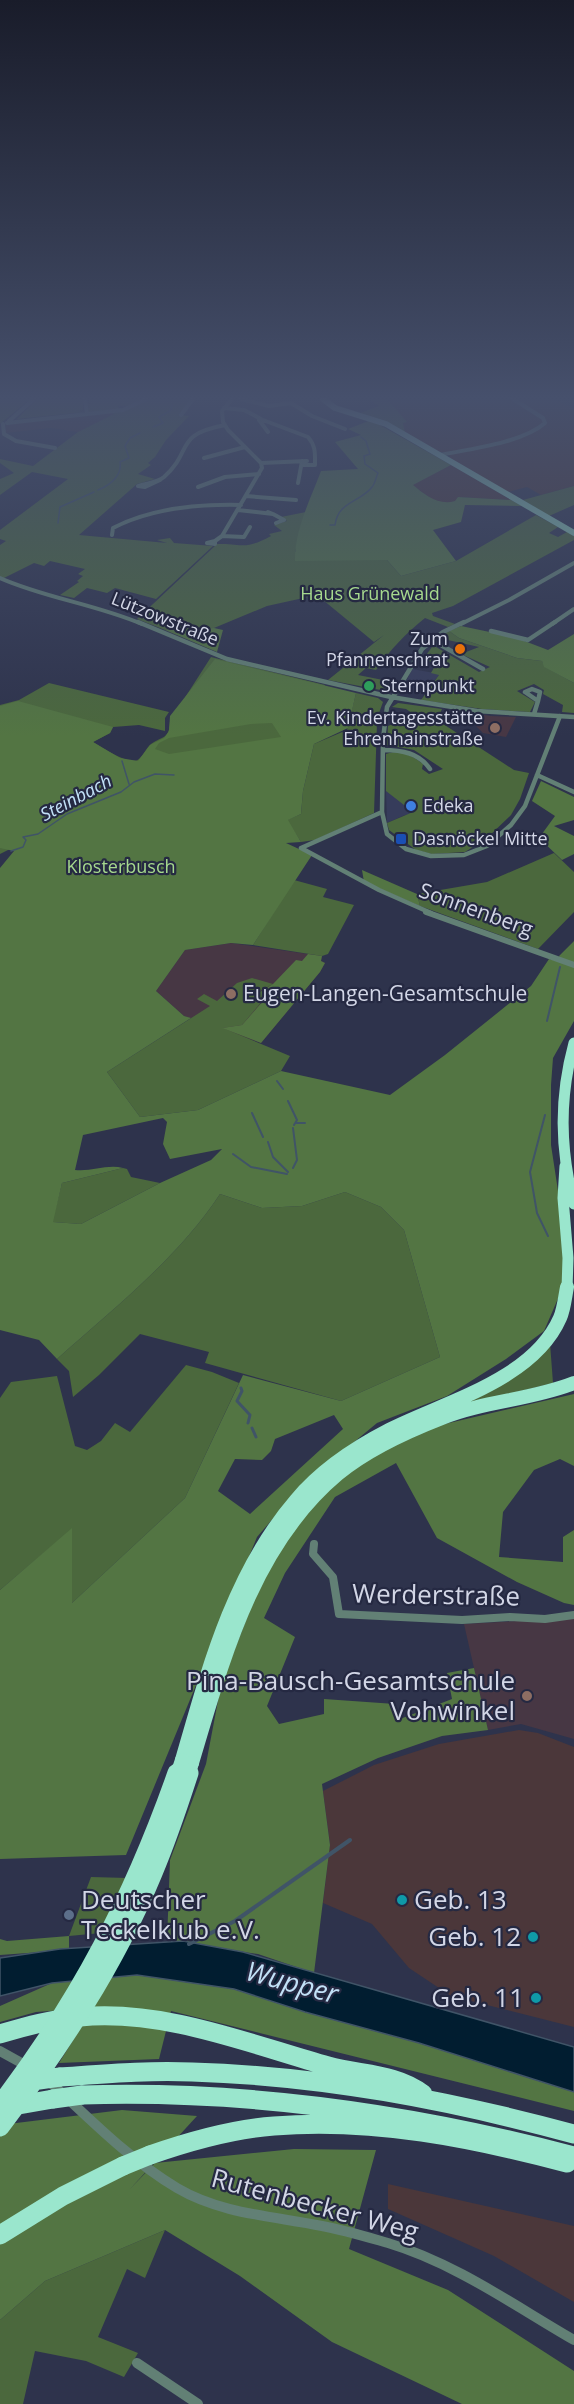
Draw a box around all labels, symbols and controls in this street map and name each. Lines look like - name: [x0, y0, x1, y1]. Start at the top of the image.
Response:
- park label: Haus Grünewald: [300, 581, 440, 605]
- street label: Lützowstraße: [108, 586, 223, 651]
- place label: Zum Pfannenschrat: [326, 626, 448, 671]
- marker: Zum Pfannenschrat: [453, 642, 467, 656]
- place label: Sternpunkt: [381, 673, 475, 697]
- marker: Sternpunkt: [362, 679, 376, 693]
- place label: Ev. Kindertagesstätte Ehrenhainstraße: [307, 705, 483, 750]
- marker: Ev. Kindertagesstätte Ehrenhainstraße: [488, 721, 502, 735]
- water label: Steinbach: [35, 768, 116, 826]
- place label: Edeka: [423, 793, 474, 817]
- marker: Edeka: [404, 799, 418, 813]
- place label: Dasnöckel Mitte: [413, 826, 548, 850]
- marker: Dasnöckel Mitte: [394, 832, 408, 846]
- park label: Klosterbusch: [66, 854, 176, 878]
- street label: Sonnenberg: [416, 876, 537, 943]
- place label: Eugen-Langen-Gesamtschule: [243, 979, 527, 1007]
- marker: Eugen-Langen-Gesamtschule: [224, 987, 238, 1001]
- street label: Werderstraße: [352, 1575, 520, 1613]
- place label: Pina-Bausch-Gesamtschule Vohwinkel: [186, 1662, 515, 1728]
- marker: Pina-Bausch-Gesamtschule Vohwinkel: [520, 1689, 534, 1703]
- place label: Deutscher Teckelklub e.V.: [81, 1881, 260, 1947]
- place label: Geb. 13: [414, 1881, 507, 1917]
- marker: Geb. 13: [395, 1893, 409, 1907]
- marker: Deutscher Teckelklub e.V.: [62, 1908, 76, 1922]
- place label: Geb. 12: [428, 1918, 521, 1954]
- marker: Geb. 12: [526, 1930, 540, 1944]
- water label: Wupper: [242, 1952, 344, 2012]
- place label: Geb. 11: [431, 1979, 524, 2015]
- marker: Geb. 11: [529, 1991, 543, 2005]
- street label: Rutenbecker Weg: [208, 2159, 423, 2249]

